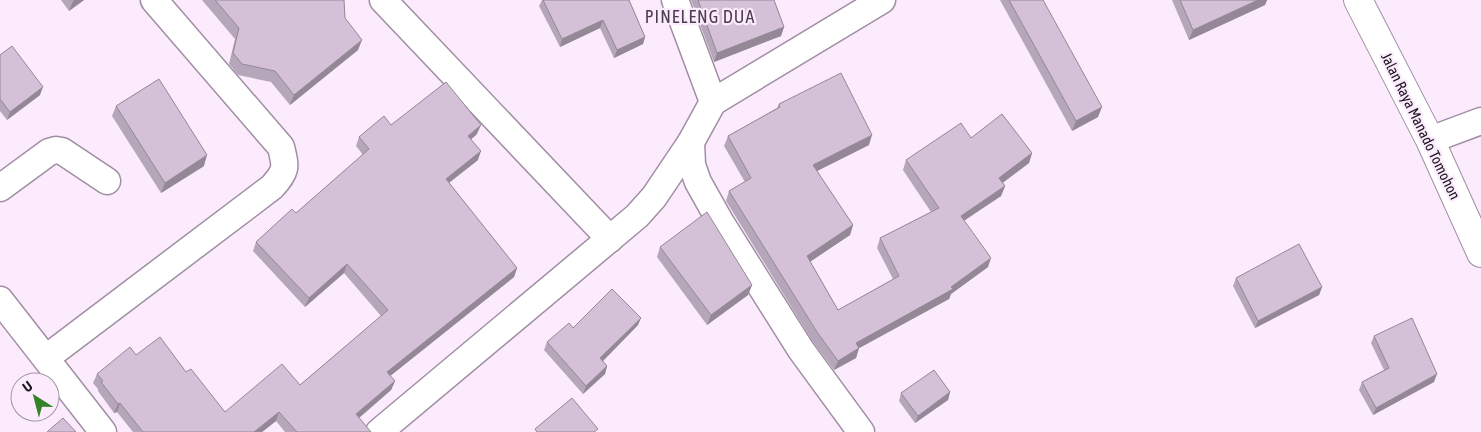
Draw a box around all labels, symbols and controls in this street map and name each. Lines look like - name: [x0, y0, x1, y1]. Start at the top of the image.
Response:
- district label: PINELENG DUA: [645, 6, 755, 27]
- street label: Jalan Raya Manado Tomohon: [1378, 50, 1464, 202]
- north arrow: [10, 372, 60, 422]
- text: U: [19, 378, 35, 395]

